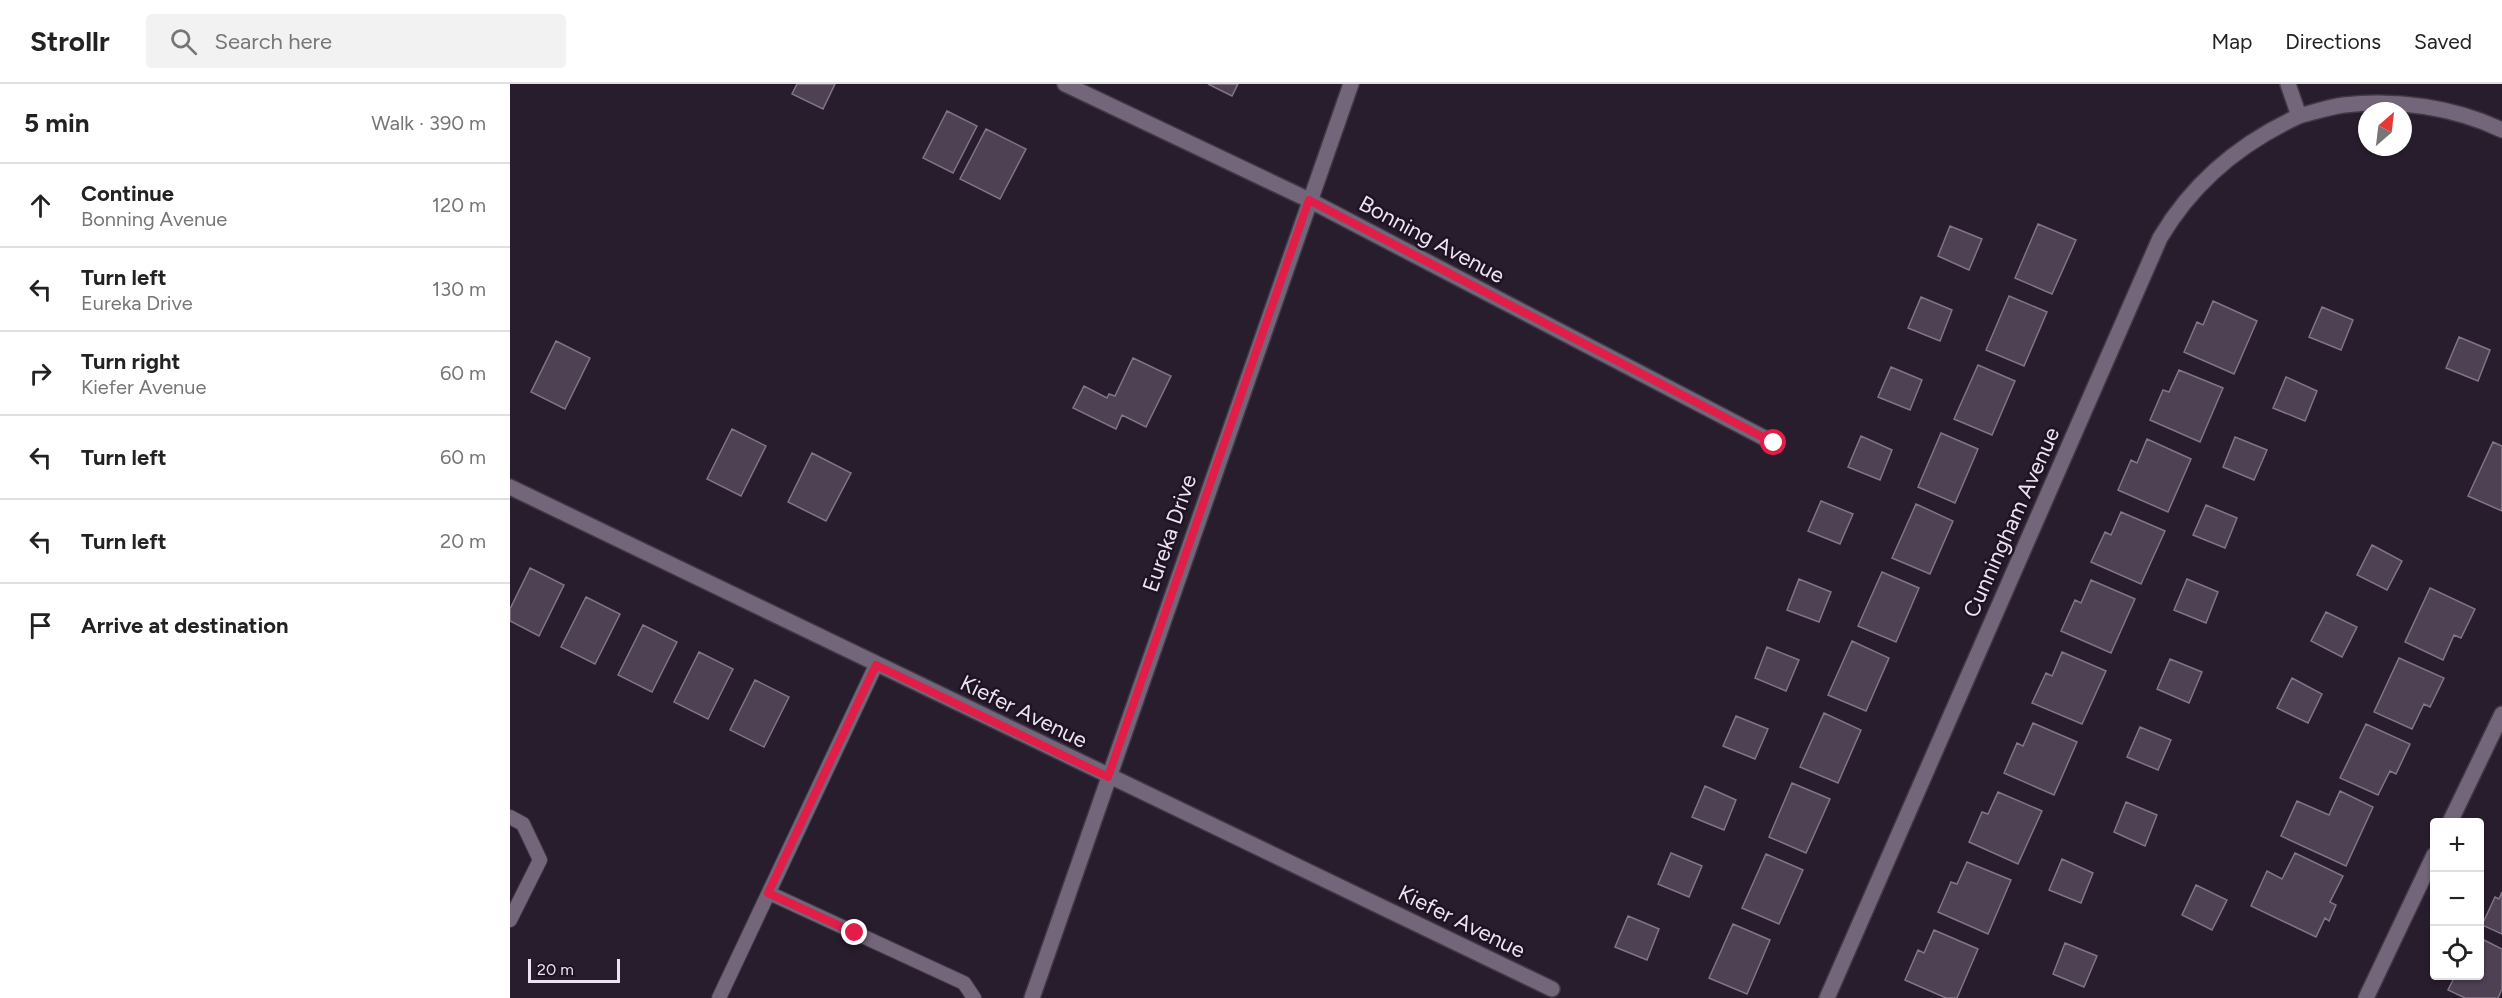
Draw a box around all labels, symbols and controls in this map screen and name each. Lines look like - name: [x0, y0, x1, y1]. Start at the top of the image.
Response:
- search box: [146, 14, 566, 68]
- text: Strollr: [30, 24, 110, 58]
- icon: search: [167, 25, 200, 58]
- text: Search here: [215, 28, 332, 55]
- text: Map: [2211, 29, 2252, 54]
- text: Directions: [2285, 29, 2381, 54]
- text: Saved: [2414, 29, 2472, 54]
- north arrow: [2358, 102, 2412, 156]
- text: 5 min: [24, 107, 90, 139]
- text: Walk · 390 m: [371, 111, 486, 135]
- text: Continue: [81, 180, 174, 207]
- icon: ahead: [24, 189, 57, 222]
- street label: Bonning Avenue: [1354, 190, 1509, 289]
- text: 120 m: [432, 193, 486, 217]
- text: Bonning Avenue: [81, 207, 227, 231]
- text: Turn left: [81, 264, 167, 291]
- icon: left: [24, 273, 57, 306]
- text: 130 m: [432, 277, 486, 301]
- text: Eureka Drive: [81, 291, 193, 315]
- text: Turn right: [81, 348, 180, 375]
- icon: right: [24, 357, 57, 390]
- text: 60 m: [440, 361, 486, 385]
- text: Kiefer Avenue: [81, 375, 206, 399]
- street label: Cunningham Avenue: [1957, 423, 2065, 621]
- route start: [1760, 429, 1786, 455]
- icon: left: [24, 441, 57, 474]
- text: Turn left: [81, 444, 167, 471]
- text: 60 m: [440, 445, 486, 469]
- street label: Eureka Drive: [1137, 471, 1202, 596]
- icon: left: [24, 525, 57, 558]
- text: Turn left: [81, 528, 167, 555]
- text: 20 m: [440, 529, 486, 553]
- icon: arrive: [24, 609, 57, 642]
- text: Arrive at destination: [81, 612, 289, 639]
- street label: Kiefer Avenue: [956, 669, 1092, 754]
- map controls: [2430, 818, 2484, 980]
- button: +: [2430, 818, 2484, 872]
- button: −: [2430, 872, 2484, 926]
- street label: Kiefer Avenue: [1394, 879, 1530, 964]
- route end: [841, 919, 867, 945]
- button: locate: [2430, 926, 2484, 980]
- scale bar: [528, 956, 620, 984]
- text: 20 m: [537, 960, 574, 979]

